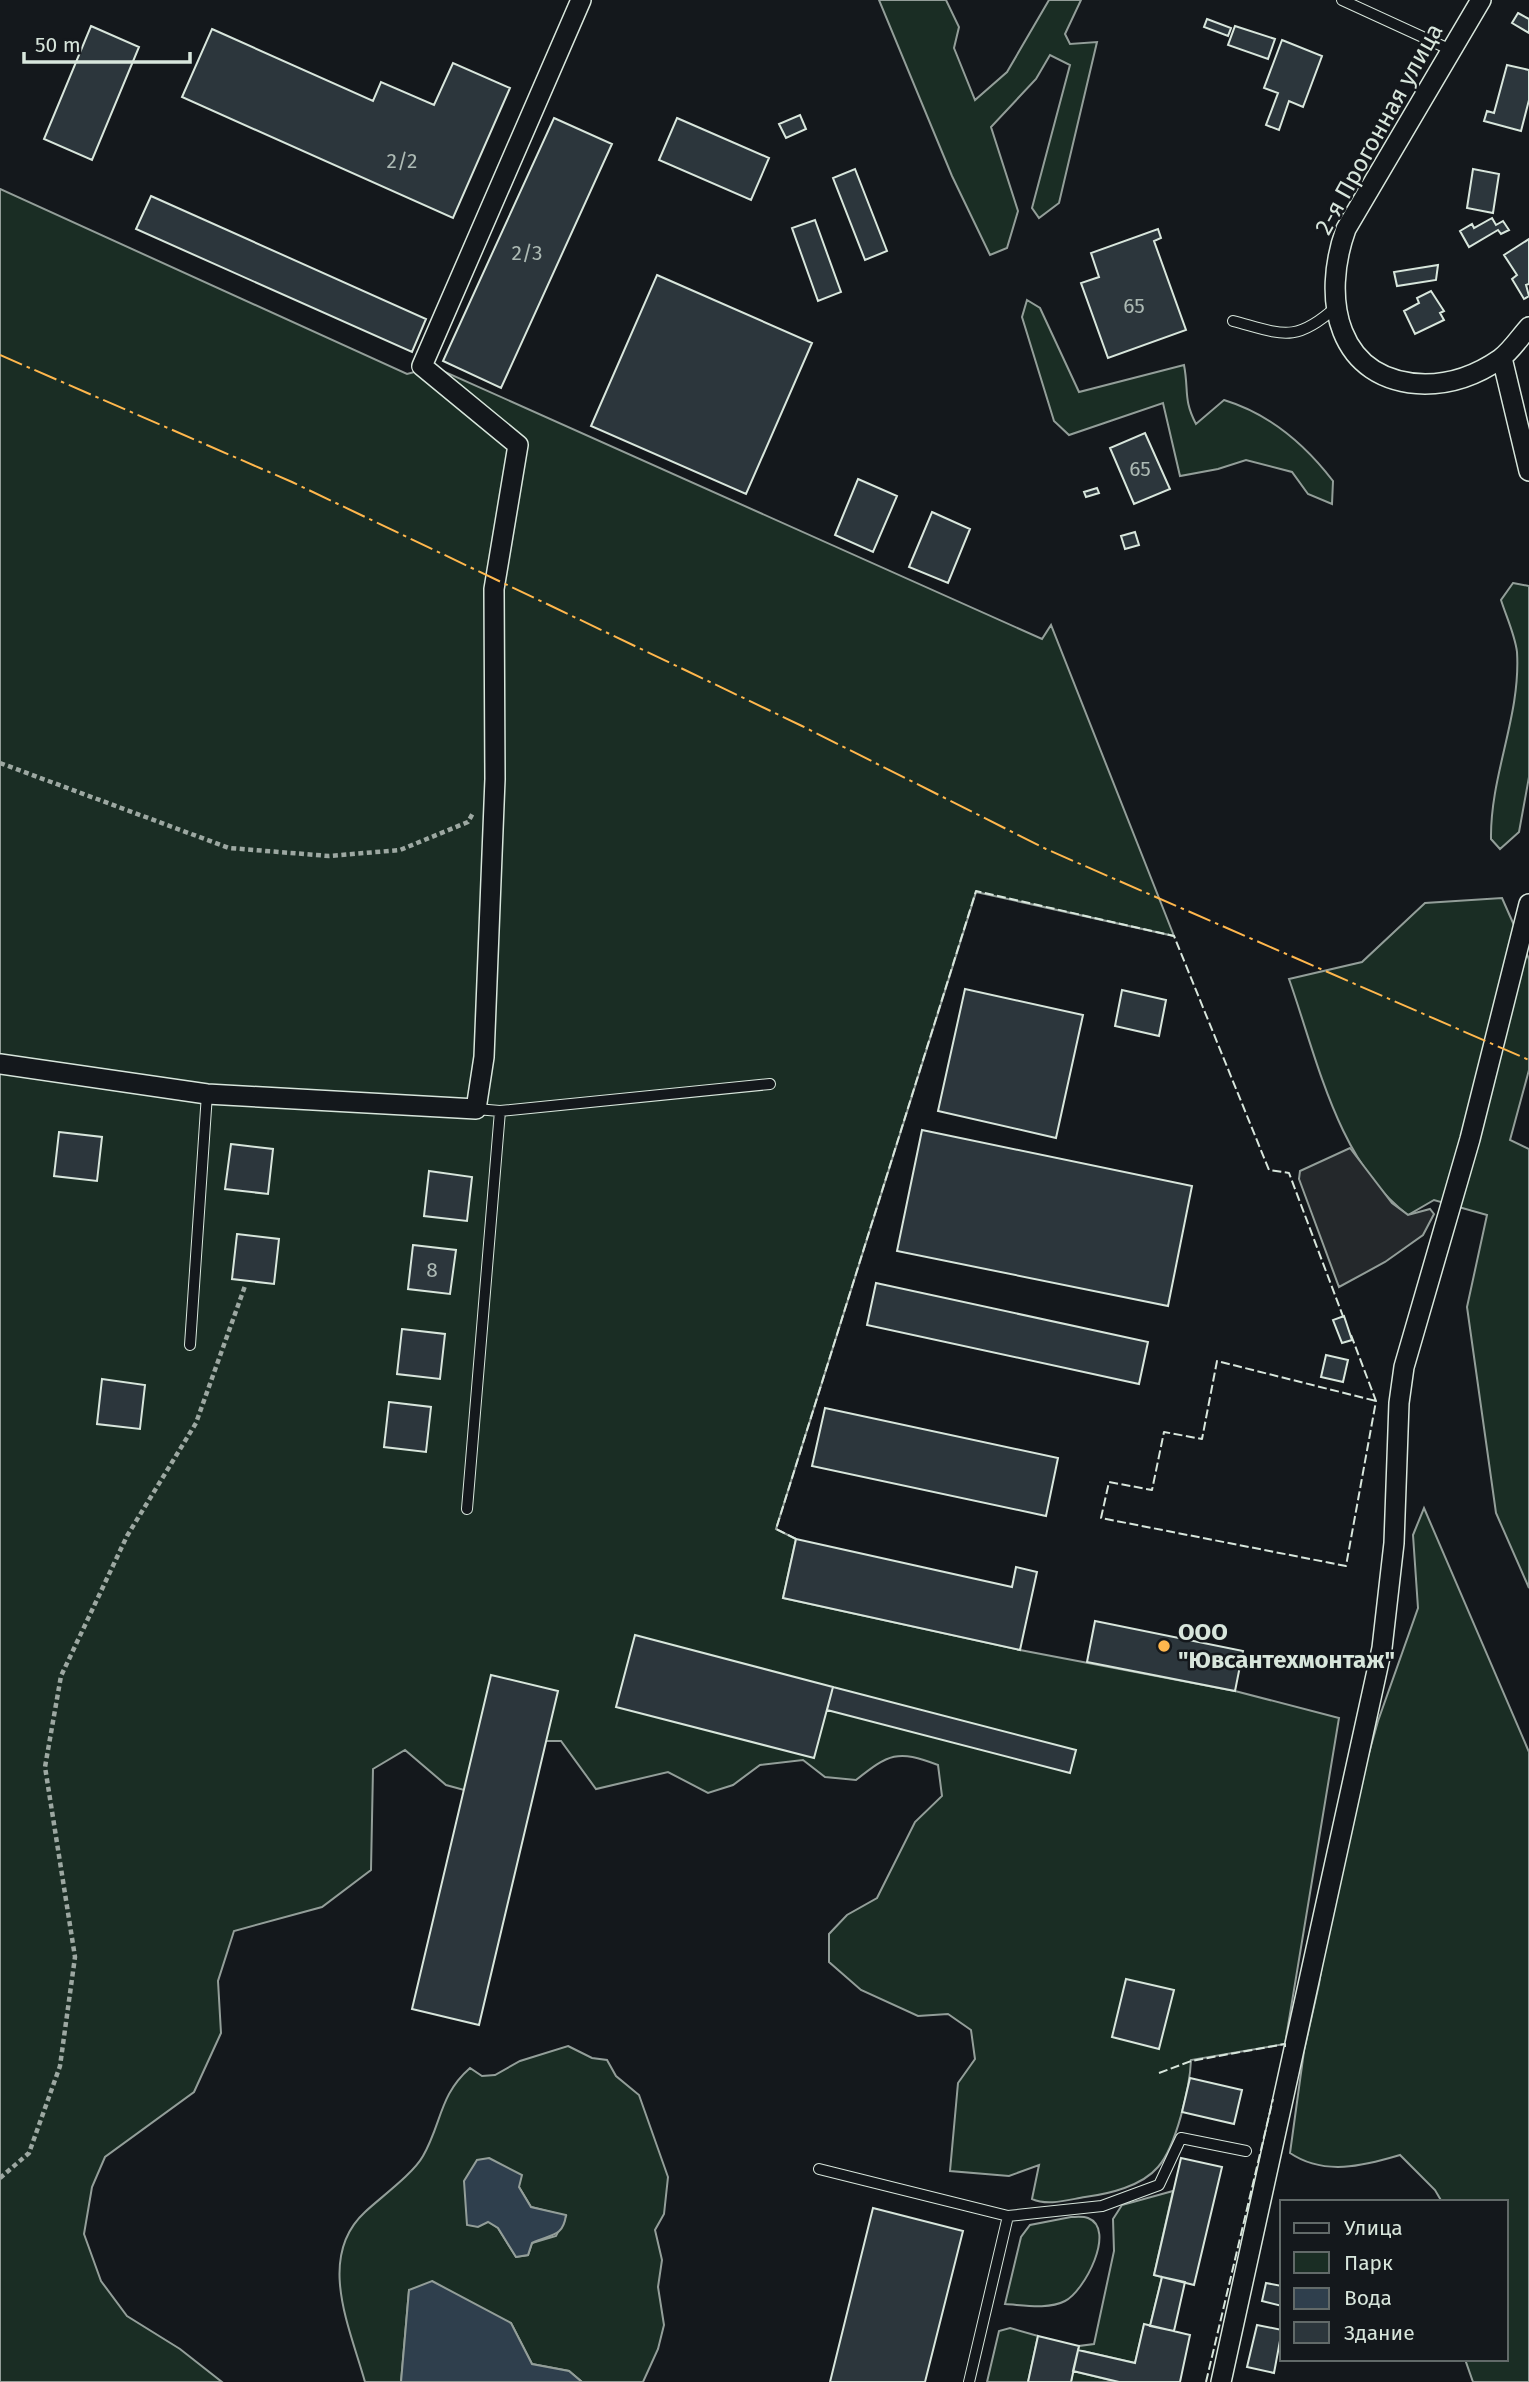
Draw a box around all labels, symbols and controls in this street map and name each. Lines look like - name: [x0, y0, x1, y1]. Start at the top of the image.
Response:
- street label: 2-я Прогонная улица: [1309, 19, 1449, 239]
- scale bar: [24, 21, 191, 65]
- text: 50 m: [35, 32, 81, 58]
- house number: 2/2: [387, 148, 417, 174]
- house number: 2/3: [511, 240, 543, 266]
- house number: 65: [1123, 293, 1145, 319]
- house number: 65: [1129, 456, 1151, 482]
- house number: 8: [426, 1257, 438, 1283]
- place label: ООО "Ювсантехмонтаж": [1178, 1618, 1395, 1674]
- marker: ООО "Ювсантехмонтаж": [1156, 1638, 1172, 1654]
- legend: [1280, 2200, 1508, 2361]
- text: Улица: [1344, 2215, 1403, 2241]
- text: Парк: [1344, 2250, 1393, 2276]
- text: Вода: [1344, 2285, 1392, 2311]
- text: Здание: [1344, 2320, 1415, 2346]

